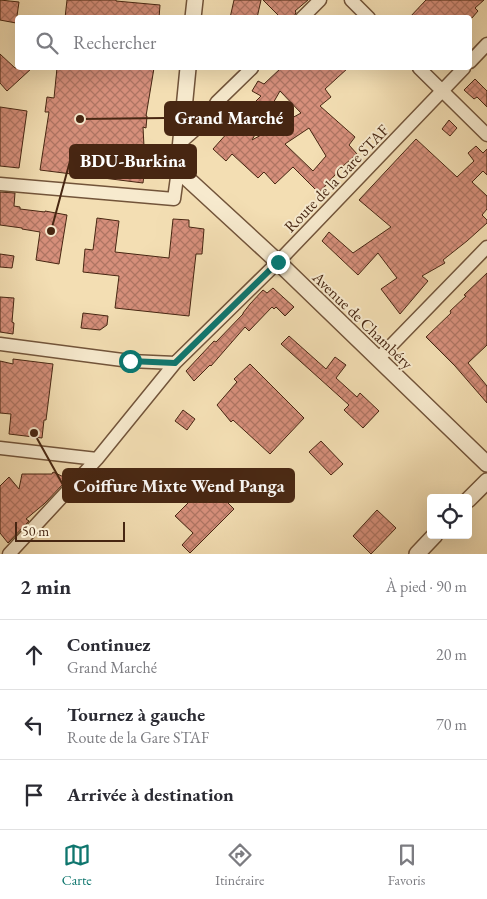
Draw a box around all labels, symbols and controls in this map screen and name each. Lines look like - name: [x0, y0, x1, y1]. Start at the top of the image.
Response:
- search box: [15, 15, 472, 70]
- icon: search: [33, 29, 61, 57]
- text: Rechercher: [73, 30, 156, 55]
- callout: Grand Marché: [165, 102, 293, 135]
- text: Grand Marché: [175, 106, 284, 129]
- street label: Route de la Gare STAF: [279, 120, 393, 237]
- callout: BDU-Burkina: [70, 145, 196, 178]
- text: BDU-Burkina: [80, 149, 186, 172]
- route end: [267, 251, 290, 274]
- street label: Avenue de Chambéry: [307, 266, 418, 374]
- route start: [119, 350, 142, 373]
- callout: Coiffure Mixte Wend Panga: [63, 469, 294, 502]
- text: Coiffure Mixte Wend Panga: [73, 474, 285, 497]
- map controls: [427, 494, 472, 539]
- button: locate: [427, 494, 472, 539]
- scale bar: [15, 519, 125, 542]
- text: 50 m: [22, 522, 49, 540]
- text: 2 min: [20, 573, 71, 600]
- text: À pied · 90 m: [386, 576, 467, 597]
- text: Continuez: [67, 632, 151, 657]
- icon: ahead: [20, 641, 48, 669]
- text: 20 m: [436, 644, 467, 665]
- text: Grand Marché: [67, 657, 157, 678]
- text: Tournez à gauche: [67, 702, 205, 727]
- icon: left: [20, 711, 48, 739]
- text: 70 m: [436, 714, 467, 735]
- text: Route de la Gare STAF: [67, 727, 209, 748]
- icon: arrive: [20, 781, 48, 809]
- text: Arrivée à destination: [67, 782, 234, 807]
- tab: Carte: [62, 841, 92, 889]
- tab: Itinéraire: [215, 841, 264, 889]
- tab: Favoris: [388, 841, 425, 889]

